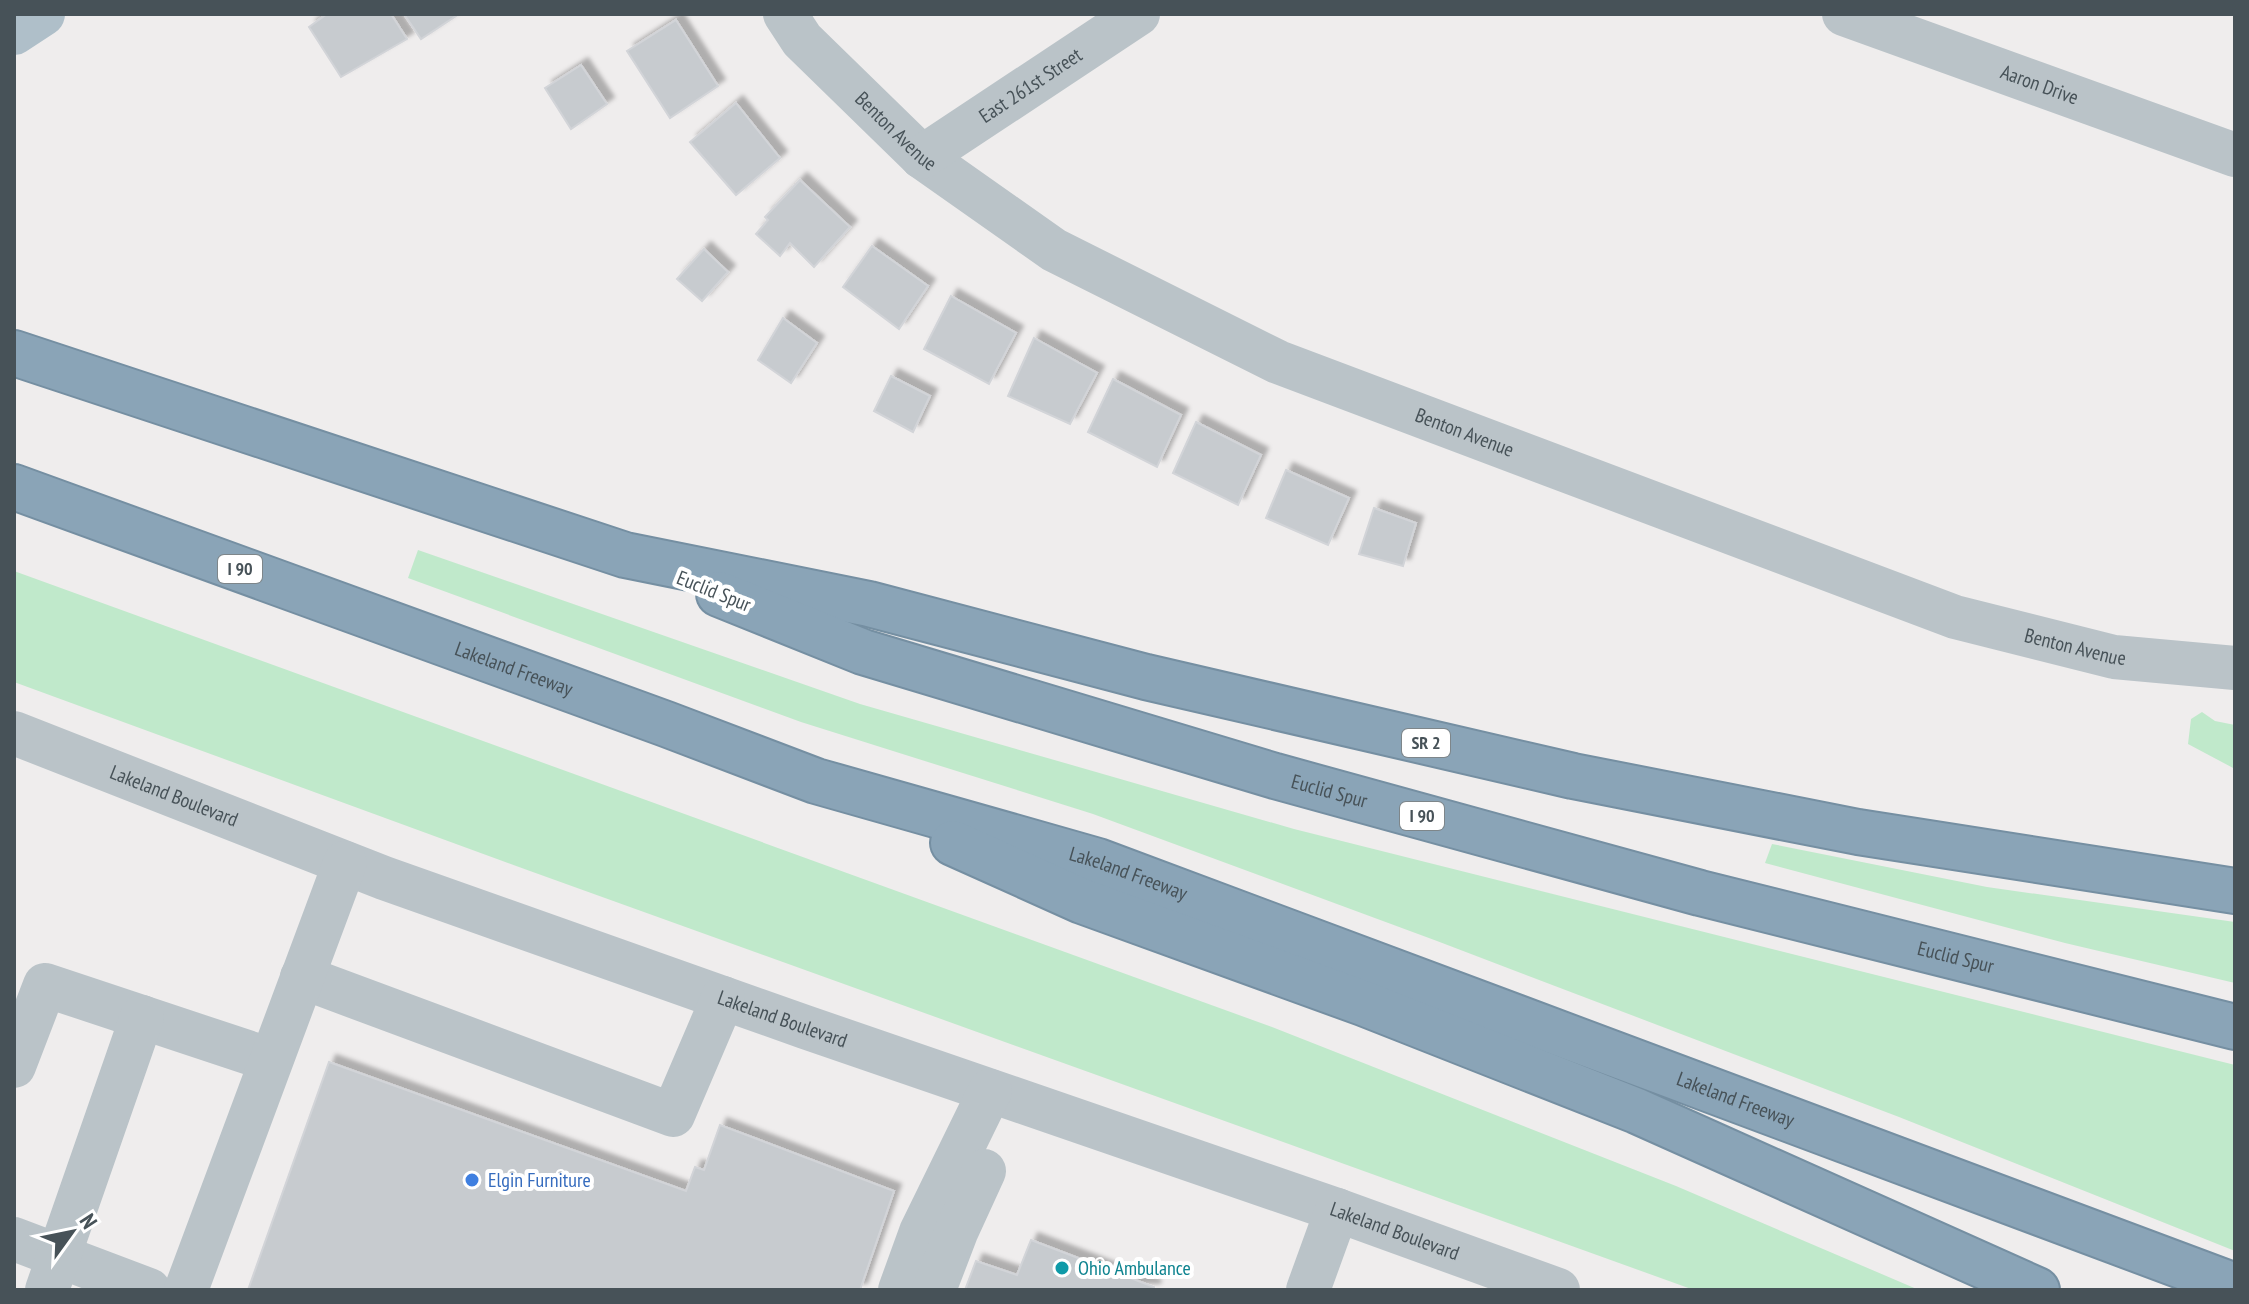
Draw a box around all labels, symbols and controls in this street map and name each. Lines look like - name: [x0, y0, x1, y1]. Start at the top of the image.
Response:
- street label: East 261st Street: [974, 42, 1087, 129]
- street label: Aaron Drive: [1997, 59, 2082, 111]
- street label: Benton Avenue: [850, 86, 942, 176]
- street label: Benton Avenue: [1412, 402, 1518, 463]
- road number: I 90: [218, 555, 262, 583]
- street label: Euclid Spur: [673, 564, 755, 618]
- street label: Benton Avenue: [2022, 622, 2127, 671]
- street label: Lakeland Freeway: [451, 635, 577, 702]
- road number: SR 2: [1402, 729, 1450, 757]
- street label: Lakeland Boulevard: [106, 759, 242, 833]
- street label: Euclid Spur: [1289, 768, 1371, 814]
- road number: I 90: [1400, 802, 1444, 830]
- street label: Lakeland Freeway: [1066, 841, 1191, 906]
- street label: Euclid Spur: [1915, 935, 1997, 979]
- street label: Lakeland Boulevard: [714, 984, 851, 1054]
- street label: Lakeland Freeway: [1673, 1066, 1798, 1133]
- place label: Elgin Furniture: [488, 1167, 591, 1193]
- marker: Elgin Furniture: [463, 1171, 481, 1189]
- north arrow: [32, 1192, 112, 1272]
- street label: Lakeland Boulevard: [1327, 1196, 1463, 1266]
- text: N: [74, 1208, 104, 1234]
- place label: Ohio Ambulance: [1078, 1255, 1191, 1281]
- marker: Ohio Ambulance: [1053, 1259, 1071, 1277]

